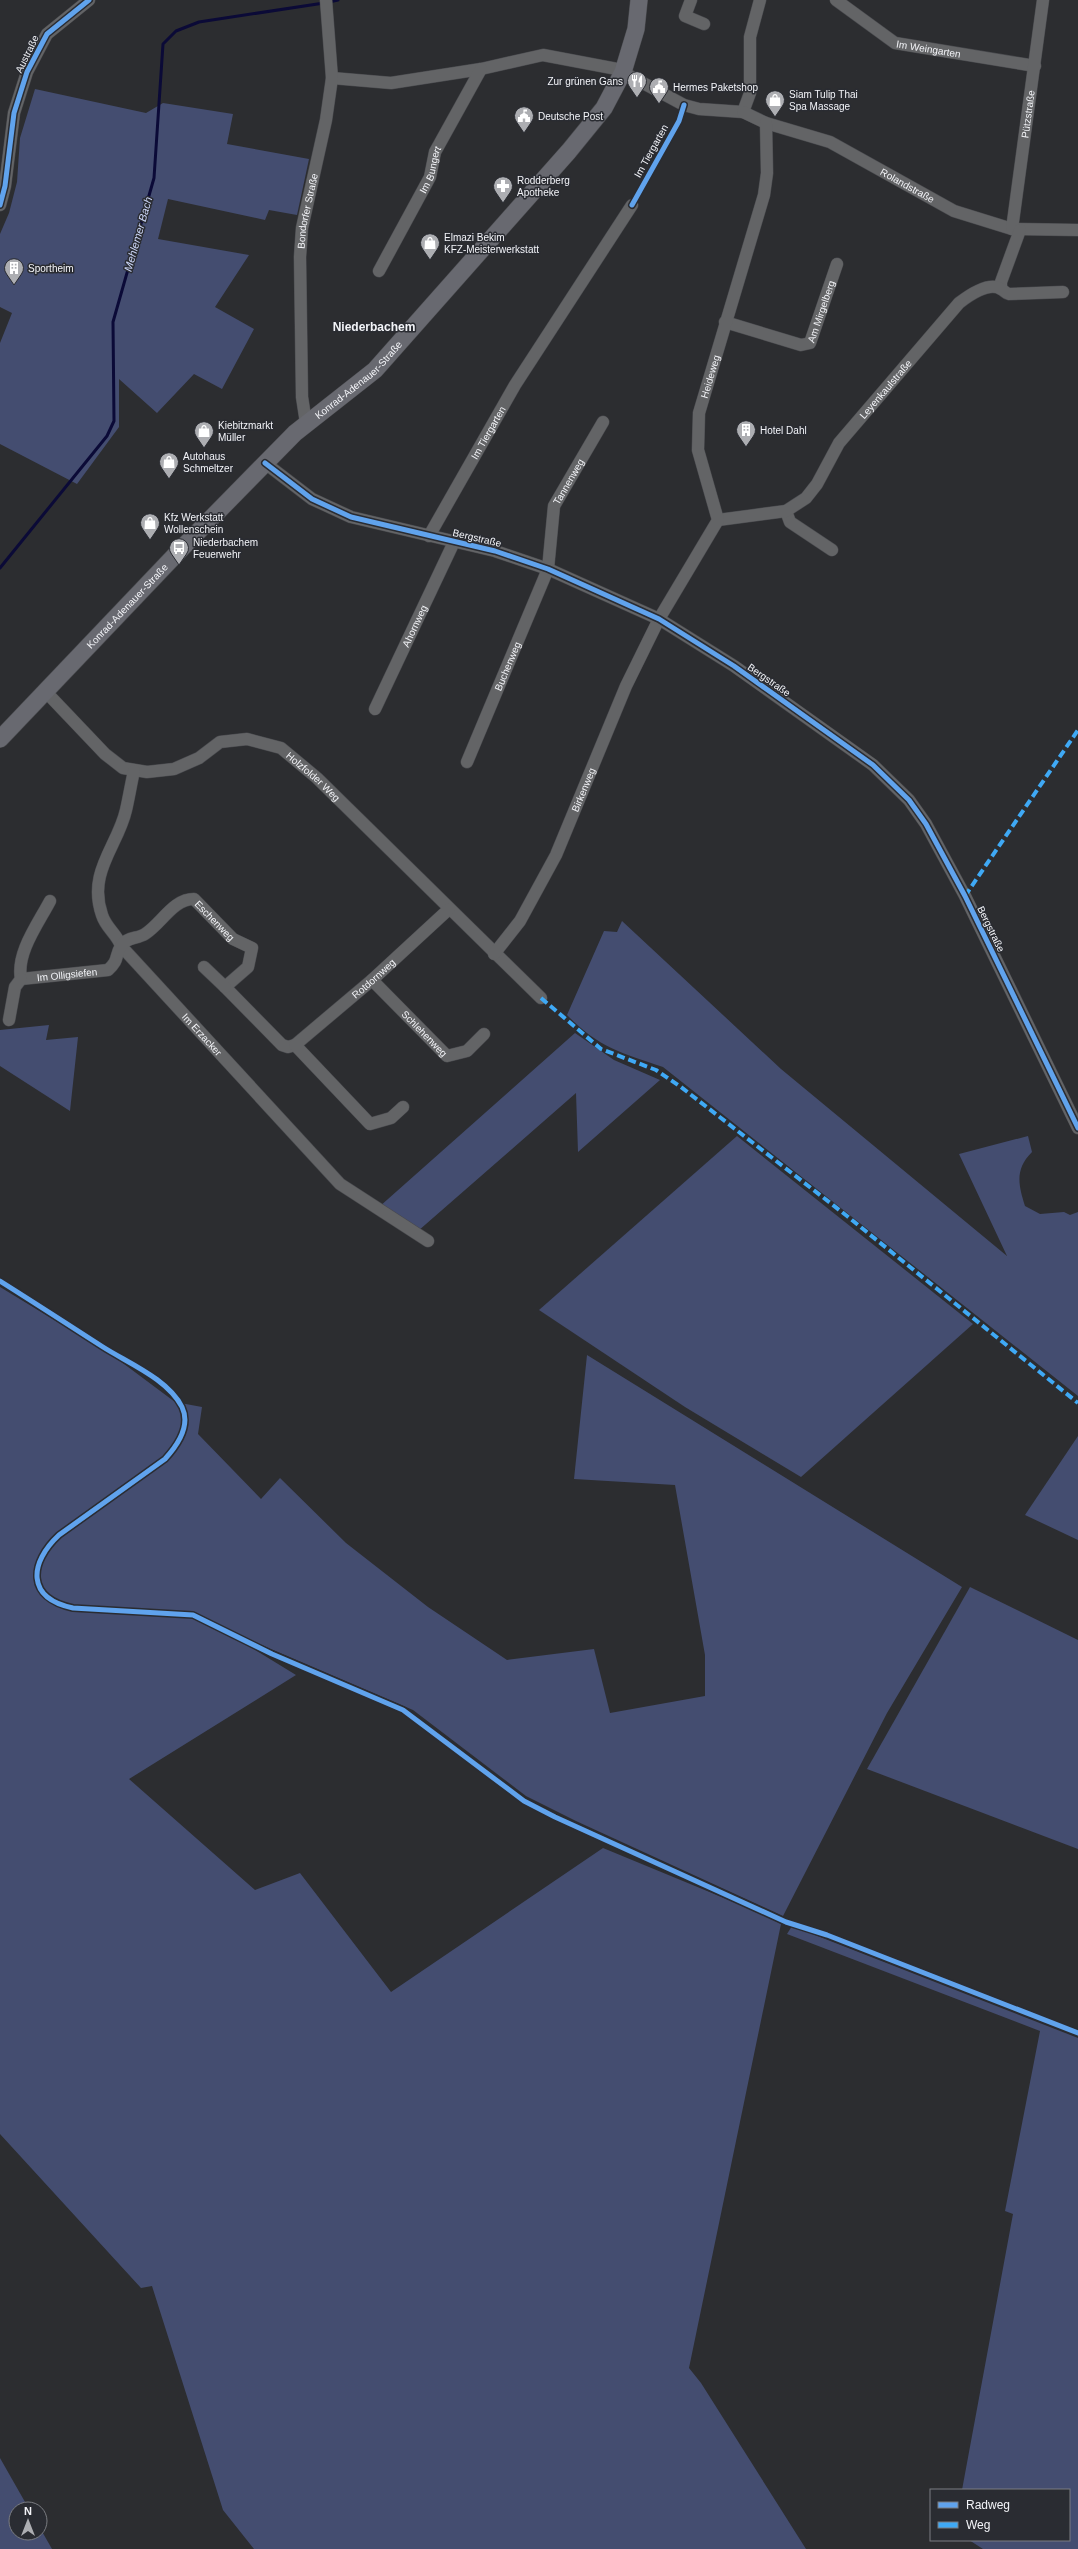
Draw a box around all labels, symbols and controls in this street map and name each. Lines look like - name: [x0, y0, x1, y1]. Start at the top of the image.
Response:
- street label: Austraße: [13, 33, 41, 75]
- street label: Im Weingarten: [896, 38, 961, 59]
- restaurant icon: Zur grünen Gans: [626, 70, 648, 98]
- place label: Zur grünen Gans: [547, 76, 623, 87]
- public building icon: Hermes Paketshop: [648, 76, 670, 104]
- place label: Hermes Paketshop: [673, 82, 758, 93]
- shop icon: Siam Tulip Thai Spa Massage: [764, 89, 786, 117]
- place label: Siam Tulip Thai Spa Massage: [789, 89, 858, 112]
- street label: Pützstraße: [1019, 89, 1036, 139]
- public building icon: Deutsche Post: [513, 105, 535, 133]
- place label: Deutsche Post: [538, 111, 603, 122]
- street label: Im Tiergarten: [632, 123, 670, 179]
- street label: Im Bungert: [417, 144, 443, 195]
- street label: Rolandstraße: [879, 166, 937, 205]
- street label: Bondorfer Straße: [295, 172, 320, 249]
- pharmacy icon: Rodderberg Apotheke: [492, 175, 514, 203]
- place label: Rodderberg Apotheke: [517, 175, 570, 198]
- water label: Mehlemer Bach: [122, 195, 154, 273]
- shop icon: Elmazi Bekim KFZ-Meisterwerkstatt: [419, 232, 441, 260]
- place label: Elmazi Bekim KFZ-Meisterwerkstatt: [444, 232, 539, 255]
- building icon: Sportheim: [3, 257, 25, 285]
- place label: Sportheim: [28, 263, 74, 274]
- street label: Am Mirgelberg: [805, 279, 837, 344]
- district label: Niederbachem: [333, 320, 415, 334]
- street label: Konrad-Adenauer-Straße: [313, 338, 404, 421]
- street label: Heideweg: [698, 354, 722, 399]
- street label: Leyenkaulstraße: [857, 357, 914, 421]
- street label: Im Tiergarten: [469, 404, 507, 461]
- building icon: Hotel Dahl: [735, 419, 757, 447]
- shop icon: Kiebitzmarkt Müller: [193, 420, 215, 448]
- place label: Kiebitzmarkt Müller: [218, 420, 273, 443]
- place label: Hotel Dahl: [760, 425, 807, 436]
- shop icon: Autohaus Schmeltzer: [158, 451, 180, 479]
- place label: Autohaus Schmeltzer: [183, 451, 234, 474]
- street label: Tannenweg: [551, 457, 586, 506]
- shop icon: Kfz Werkstatt Wollenschein: [139, 512, 161, 540]
- place label: Kfz Werkstatt Wollenschein: [164, 512, 223, 535]
- street label: Bergstraße: [452, 527, 503, 549]
- bus stop icon: Niederbachem Feuerwehr: [168, 537, 190, 565]
- place label: Niederbachem Feuerwehr: [193, 537, 258, 560]
- street label: Konrad-Adenauer-Straße: [84, 561, 170, 650]
- street label: Ahornweg: [400, 603, 429, 649]
- street label: Buchenweg: [492, 640, 522, 692]
- street label: Bergstraße: [746, 661, 793, 699]
- street label: Holzfolder Weg: [284, 749, 342, 803]
- street label: Birkenweg: [569, 766, 597, 813]
- street label: Eschenweg: [193, 898, 237, 943]
- street label: Bergstraße: [975, 904, 1007, 954]
- street label: Rotdornweg: [350, 956, 397, 1000]
- street label: Im Olligsiefen: [36, 966, 98, 983]
- street label: Schlehenweg: [400, 1008, 450, 1059]
- street label: Im Erzacker: [180, 1011, 225, 1058]
- legend: [930, 2489, 1070, 2541]
- text: Radweg: [966, 2498, 1010, 2512]
- north arrow: [8, 2501, 48, 2541]
- text: N: [24, 2505, 32, 2517]
- text: Weg: [966, 2518, 990, 2532]

